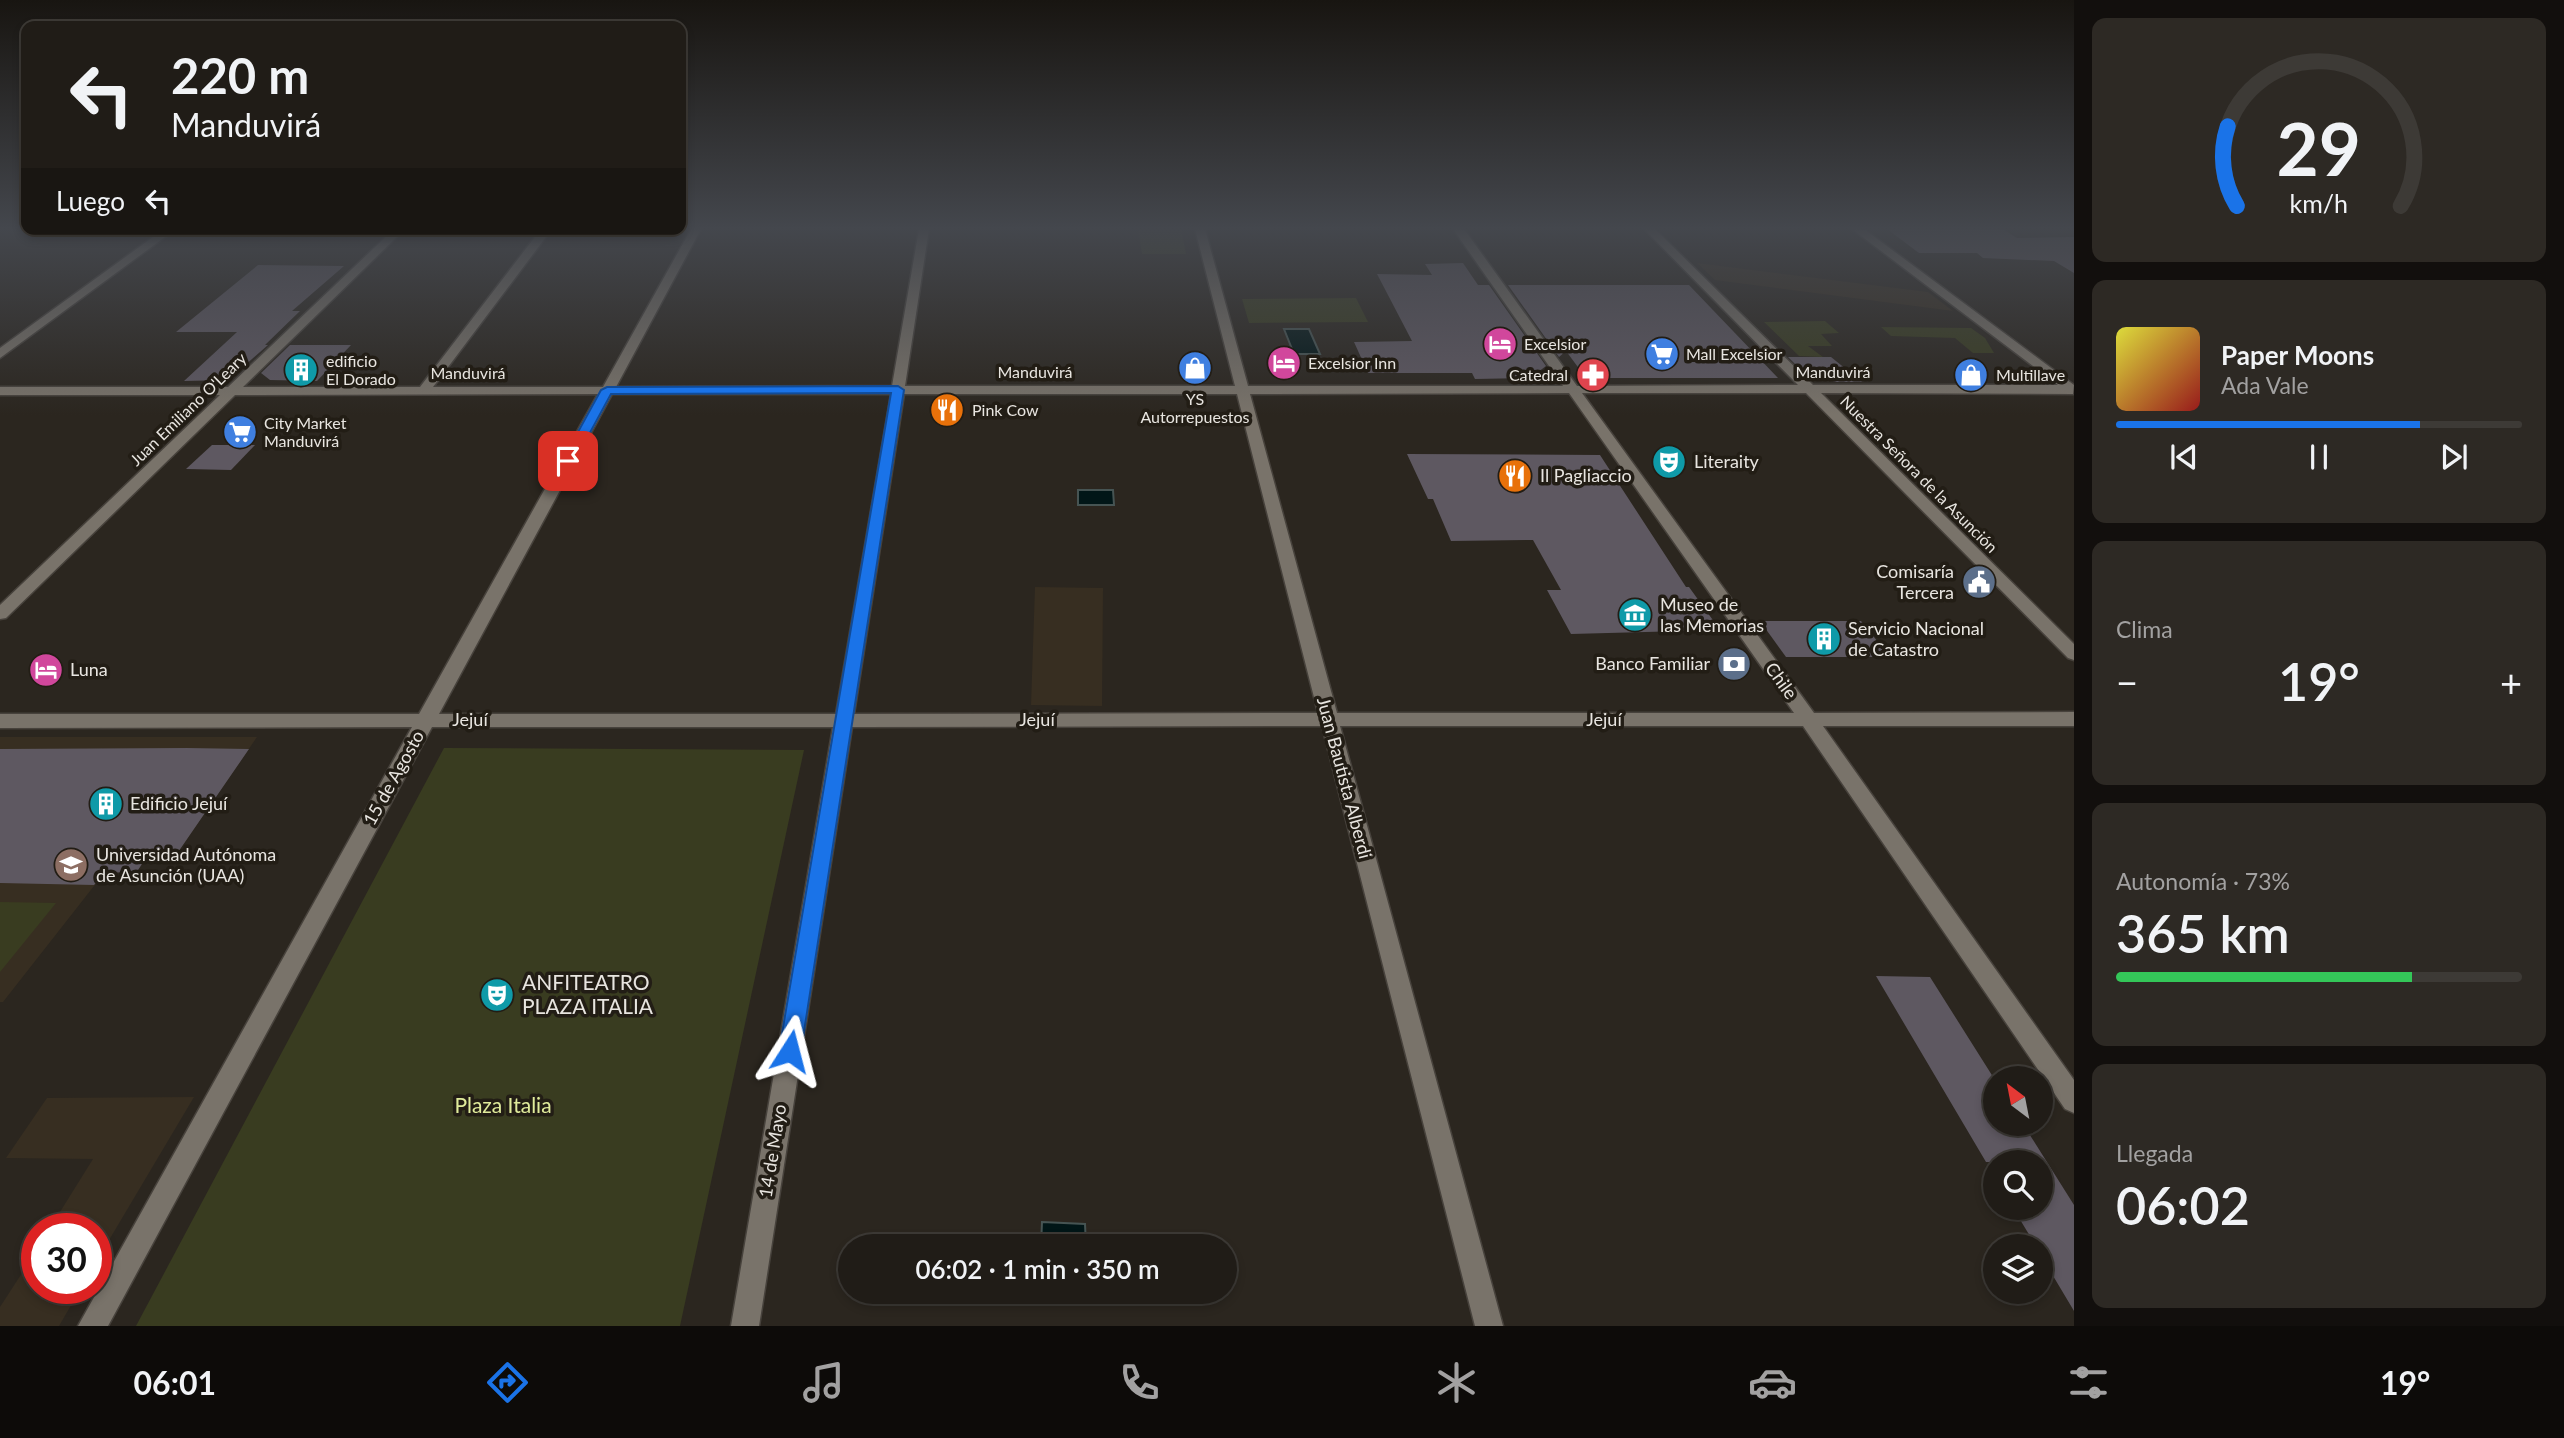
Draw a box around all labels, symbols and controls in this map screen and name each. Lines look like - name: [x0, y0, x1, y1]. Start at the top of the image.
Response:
- text: 220 m: [171, 46, 309, 104]
- icon: left: [56, 49, 147, 140]
- text: 29: [2277, 104, 2361, 192]
- text: Manduvirá: [171, 105, 321, 144]
- icon: left: [139, 182, 177, 220]
- text: Luego: [56, 185, 125, 217]
- text: km/h: [2290, 188, 2348, 218]
- hotel icon: Excelsior: [1481, 325, 1519, 363]
- place label: Excelsior: [1524, 334, 1586, 353]
- supermarket icon: Mall Excelsior: [1643, 335, 1681, 373]
- text: Paper Moons: [2221, 339, 2374, 371]
- hotel icon: Excelsior Inn: [1265, 344, 1303, 382]
- place label: Mall Excelsior: [1686, 344, 1783, 363]
- street label: Juan Emiliano O'Leary: [126, 348, 250, 469]
- shop icon: YS Autorrepuestos: [1176, 349, 1214, 387]
- building icon: edificio El Dorado: [282, 351, 320, 389]
- place label: edificio El Dorado: [326, 351, 396, 388]
- place label: Excelsior Inn: [1308, 353, 1396, 372]
- pharmacy icon: Catedral: [1574, 356, 1612, 394]
- shop icon: Multillave: [1952, 356, 1990, 394]
- street label: Manduvirá: [997, 362, 1073, 381]
- street label: Manduvirá: [1795, 362, 1871, 381]
- street label: Manduvirá: [430, 363, 506, 382]
- place label: Catedral: [1509, 365, 1568, 384]
- place label: Multillave: [1996, 365, 2065, 384]
- text: Ada Vale: [2221, 371, 2309, 399]
- place label: YS Autorrepuestos: [1140, 389, 1250, 426]
- restaurant icon: Pink Cow: [928, 391, 966, 429]
- street label: Nuestra Señora de la Asunción: [1837, 391, 2002, 556]
- place label: Pink Cow: [972, 400, 1039, 419]
- supermarket icon: City Market Manduvirá: [221, 413, 259, 451]
- place label: City Market Manduvirá: [264, 413, 347, 450]
- pin: [538, 431, 598, 491]
- icon: previous: [2165, 438, 2203, 476]
- icon: pause: [2300, 438, 2338, 476]
- icon: next: [2435, 438, 2473, 476]
- icon: arrive: [549, 442, 587, 480]
- theatre icon: Literaity: [1650, 443, 1688, 481]
- place label: Literaity: [1694, 450, 1760, 472]
- restaurant icon: Il Pagliaccio: [1496, 457, 1534, 495]
- place label: Il Pagliaccio: [1540, 464, 1632, 486]
- place label: Comisaría Tercera: [1876, 560, 1954, 603]
- public building icon: Comisaría Tercera: [1960, 563, 1998, 601]
- place label: Museo de las Memorias: [1660, 593, 1764, 636]
- museum icon: Museo de las Memorias: [1616, 596, 1654, 634]
- text: Clima: [2116, 615, 2173, 643]
- place label: Servicio Nacional de Catastro: [1848, 617, 1984, 660]
- building icon: Servicio Nacional de Catastro: [1805, 620, 1843, 658]
- bank icon: Banco Familiar: [1715, 645, 1753, 683]
- text: 19°: [2278, 650, 2360, 712]
- hotel icon: Luna: [27, 651, 65, 689]
- place label: Banco Familiar: [1595, 652, 1710, 674]
- place label: Luna: [70, 658, 108, 680]
- street label: Chile: [1761, 658, 1803, 703]
- text: −: [2116, 659, 2138, 705]
- text: +: [2500, 659, 2522, 705]
- street label: Juan Bautista Alberdi: [1313, 695, 1377, 861]
- street label: Jejuí: [452, 708, 488, 730]
- street label: Jejuí: [1019, 708, 1055, 730]
- street label: Jejuí: [1586, 708, 1622, 730]
- street label: 15 de Agosto: [358, 726, 428, 829]
- building icon: Edificio Jejuí: [87, 785, 125, 823]
- place label: Edificio Jejuí: [130, 792, 228, 814]
- place label: Universidad Autónoma de Asunción (UAA): [96, 843, 276, 886]
- school or university icon: Universidad Autónoma de Asunción (UAA): [52, 846, 90, 884]
- text: Autonomía · 73%: [2116, 867, 2290, 895]
- text: 365 km: [2116, 902, 2290, 964]
- place label: ANFITEATRO PLAZA ITALIA: [522, 969, 654, 1018]
- theatre icon: ANFITEATRO PLAZA ITALIA: [478, 976, 516, 1014]
- position arrow: [753, 1014, 827, 1088]
- north arrow: [1983, 1066, 2053, 1136]
- map controls: [1983, 1066, 2053, 1304]
- park label: Plaza Italia: [454, 1092, 552, 1117]
- street label: 14 de Mayo: [754, 1103, 790, 1199]
- text: Llegada: [2116, 1139, 2193, 1167]
- button: search: [1983, 1150, 2053, 1220]
- text: 06:02: [2116, 1174, 2250, 1236]
- speed limit sign: 30: [21, 1213, 112, 1304]
- button: layers: [1983, 1234, 2053, 1304]
- text: 06:02 · 1 min · 350 m: [915, 1253, 1160, 1285]
- icon: directions: [483, 1358, 532, 1407]
- icon: music: [799, 1358, 848, 1407]
- icon: phone: [1115, 1358, 1164, 1407]
- icon: climate: [1432, 1358, 1481, 1407]
- icon: car: [1748, 1358, 1797, 1407]
- icon: filters: [2064, 1358, 2113, 1407]
- text: 06:01: [134, 1363, 216, 1402]
- text: 19°: [2380, 1363, 2430, 1402]

